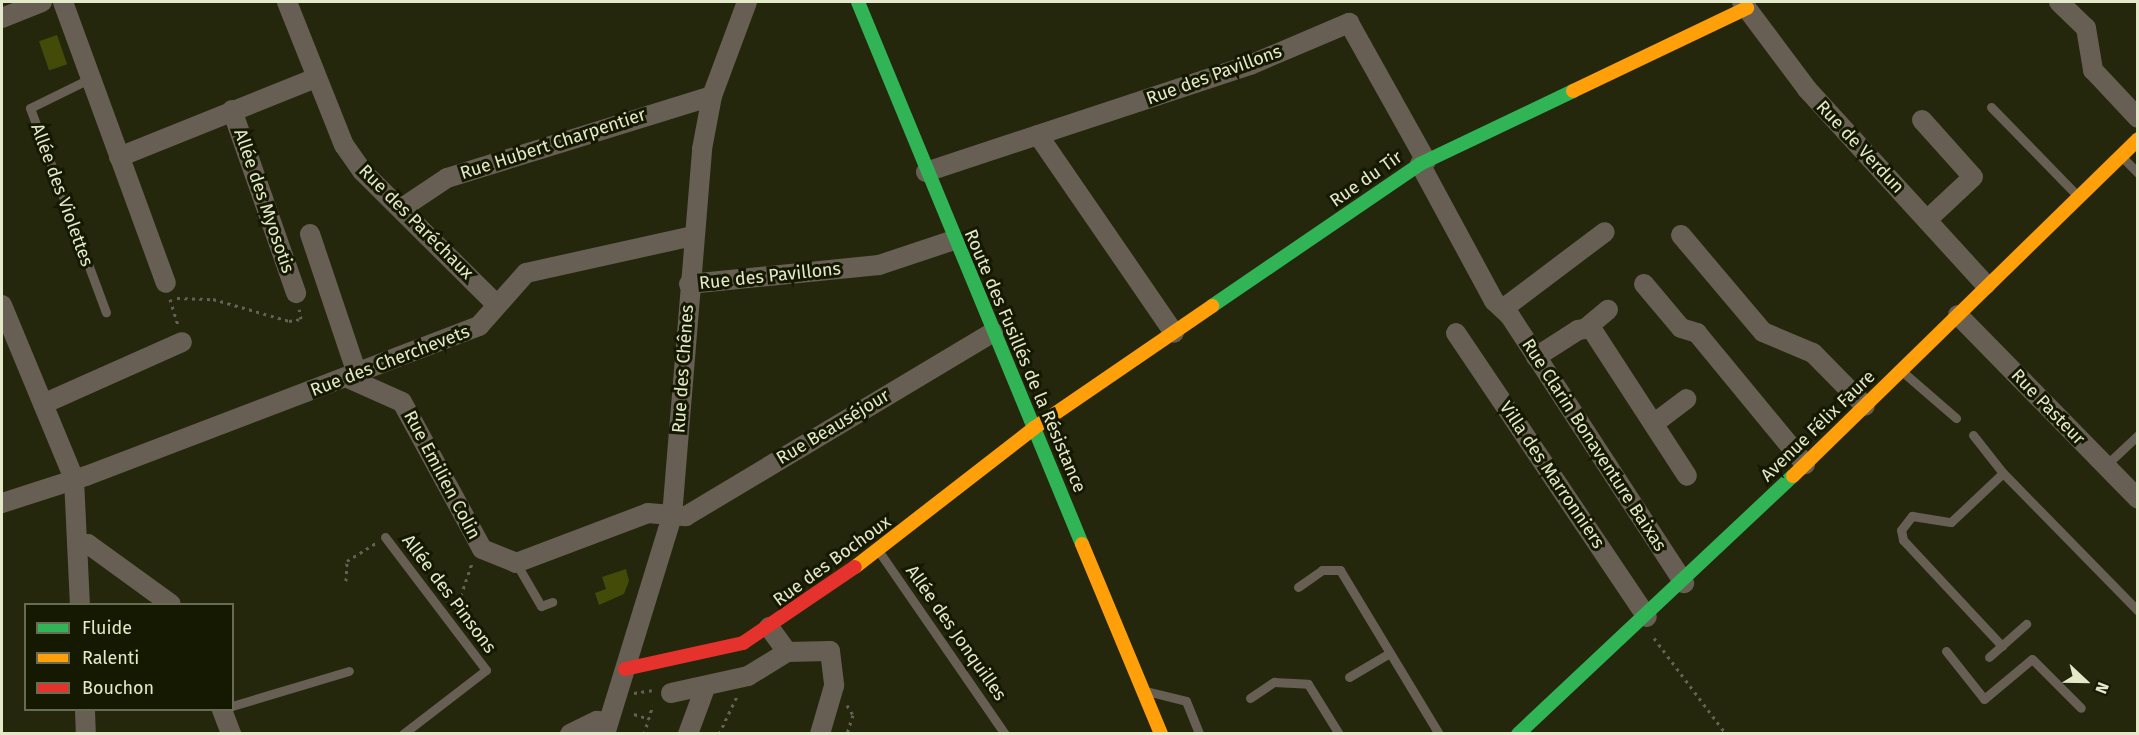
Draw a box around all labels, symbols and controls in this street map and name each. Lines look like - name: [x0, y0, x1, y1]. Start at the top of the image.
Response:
- street label: Rue des Pavillons: [1143, 40, 1285, 110]
- street label: Rue de Verdun: [1812, 96, 1908, 198]
- street label: Rue Hubert Charpentier: [457, 104, 649, 184]
- street label: Allée des Violettes: [26, 121, 98, 269]
- street label: Allée des Myosotis: [229, 126, 299, 276]
- street label: Rue du Tir: [1326, 146, 1406, 212]
- street label: Rue des Paréchaux: [354, 160, 478, 284]
- street label: Route des Fusillés de la Résistance: [960, 226, 1090, 496]
- street label: Rue des Pavillons: [698, 258, 842, 294]
- street label: Rue des Chênes: [668, 304, 698, 434]
- street label: Rue des Cherchevets: [307, 321, 473, 401]
- street label: Rue Clarin Bonaventure Baixas: [1517, 335, 1671, 555]
- street label: Rue Pasteur: [2007, 365, 2089, 449]
- street label: Avenue Félix Faure: [1756, 366, 1880, 486]
- street label: Rue Beauséjour: [773, 385, 893, 469]
- street label: Villa des Marronniers: [1495, 397, 1609, 553]
- street label: Rue Emilien Colin: [399, 407, 485, 543]
- street label: Rue des Bochoux: [769, 511, 895, 611]
- street label: Allée des Pinsons: [397, 530, 501, 658]
- street label: Allée des Jonquilles: [901, 561, 1011, 705]
- legend: [24, 603, 234, 711]
- text: Fluide: [82, 617, 132, 639]
- text: Ralenti: [82, 647, 139, 669]
- north arrow: [2055, 651, 2115, 711]
- text: Bouchon: [82, 677, 154, 699]
- text: N: [2091, 679, 2113, 696]

